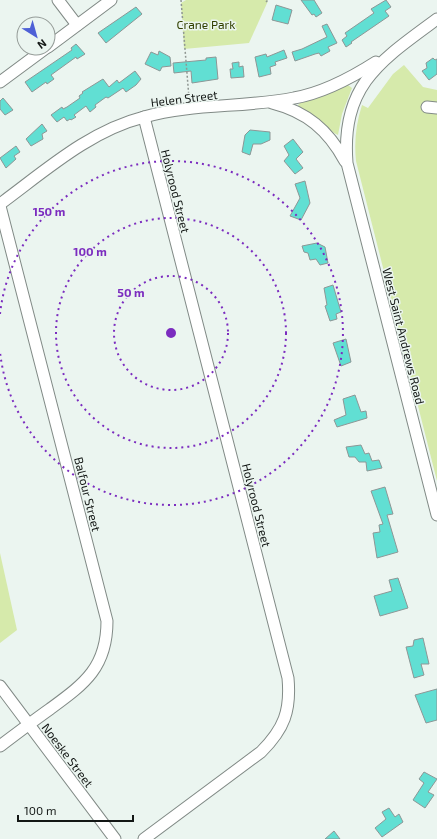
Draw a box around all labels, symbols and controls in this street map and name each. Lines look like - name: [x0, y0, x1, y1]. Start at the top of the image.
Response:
- north arrow: [16, 16, 56, 56]
- park label: Crane Park: [177, 17, 235, 31]
- text: N: [35, 37, 49, 52]
- street label: Helen Street: [150, 87, 219, 109]
- street label: Holyrood Street: [159, 148, 193, 235]
- text: 150 m: [33, 204, 65, 218]
- text: 100 m: [73, 244, 107, 258]
- street label: West Saint Andrews Road: [380, 266, 428, 406]
- text: 50 m: [117, 285, 145, 299]
- centre of rings: [164, 326, 178, 340]
- street label: Balfour Street: [72, 455, 104, 533]
- street label: Holyrood Street: [240, 462, 274, 549]
- street label: Noeske Street: [39, 720, 97, 790]
- scale bar: [18, 797, 133, 823]
- text: 100 m: [24, 803, 56, 817]

